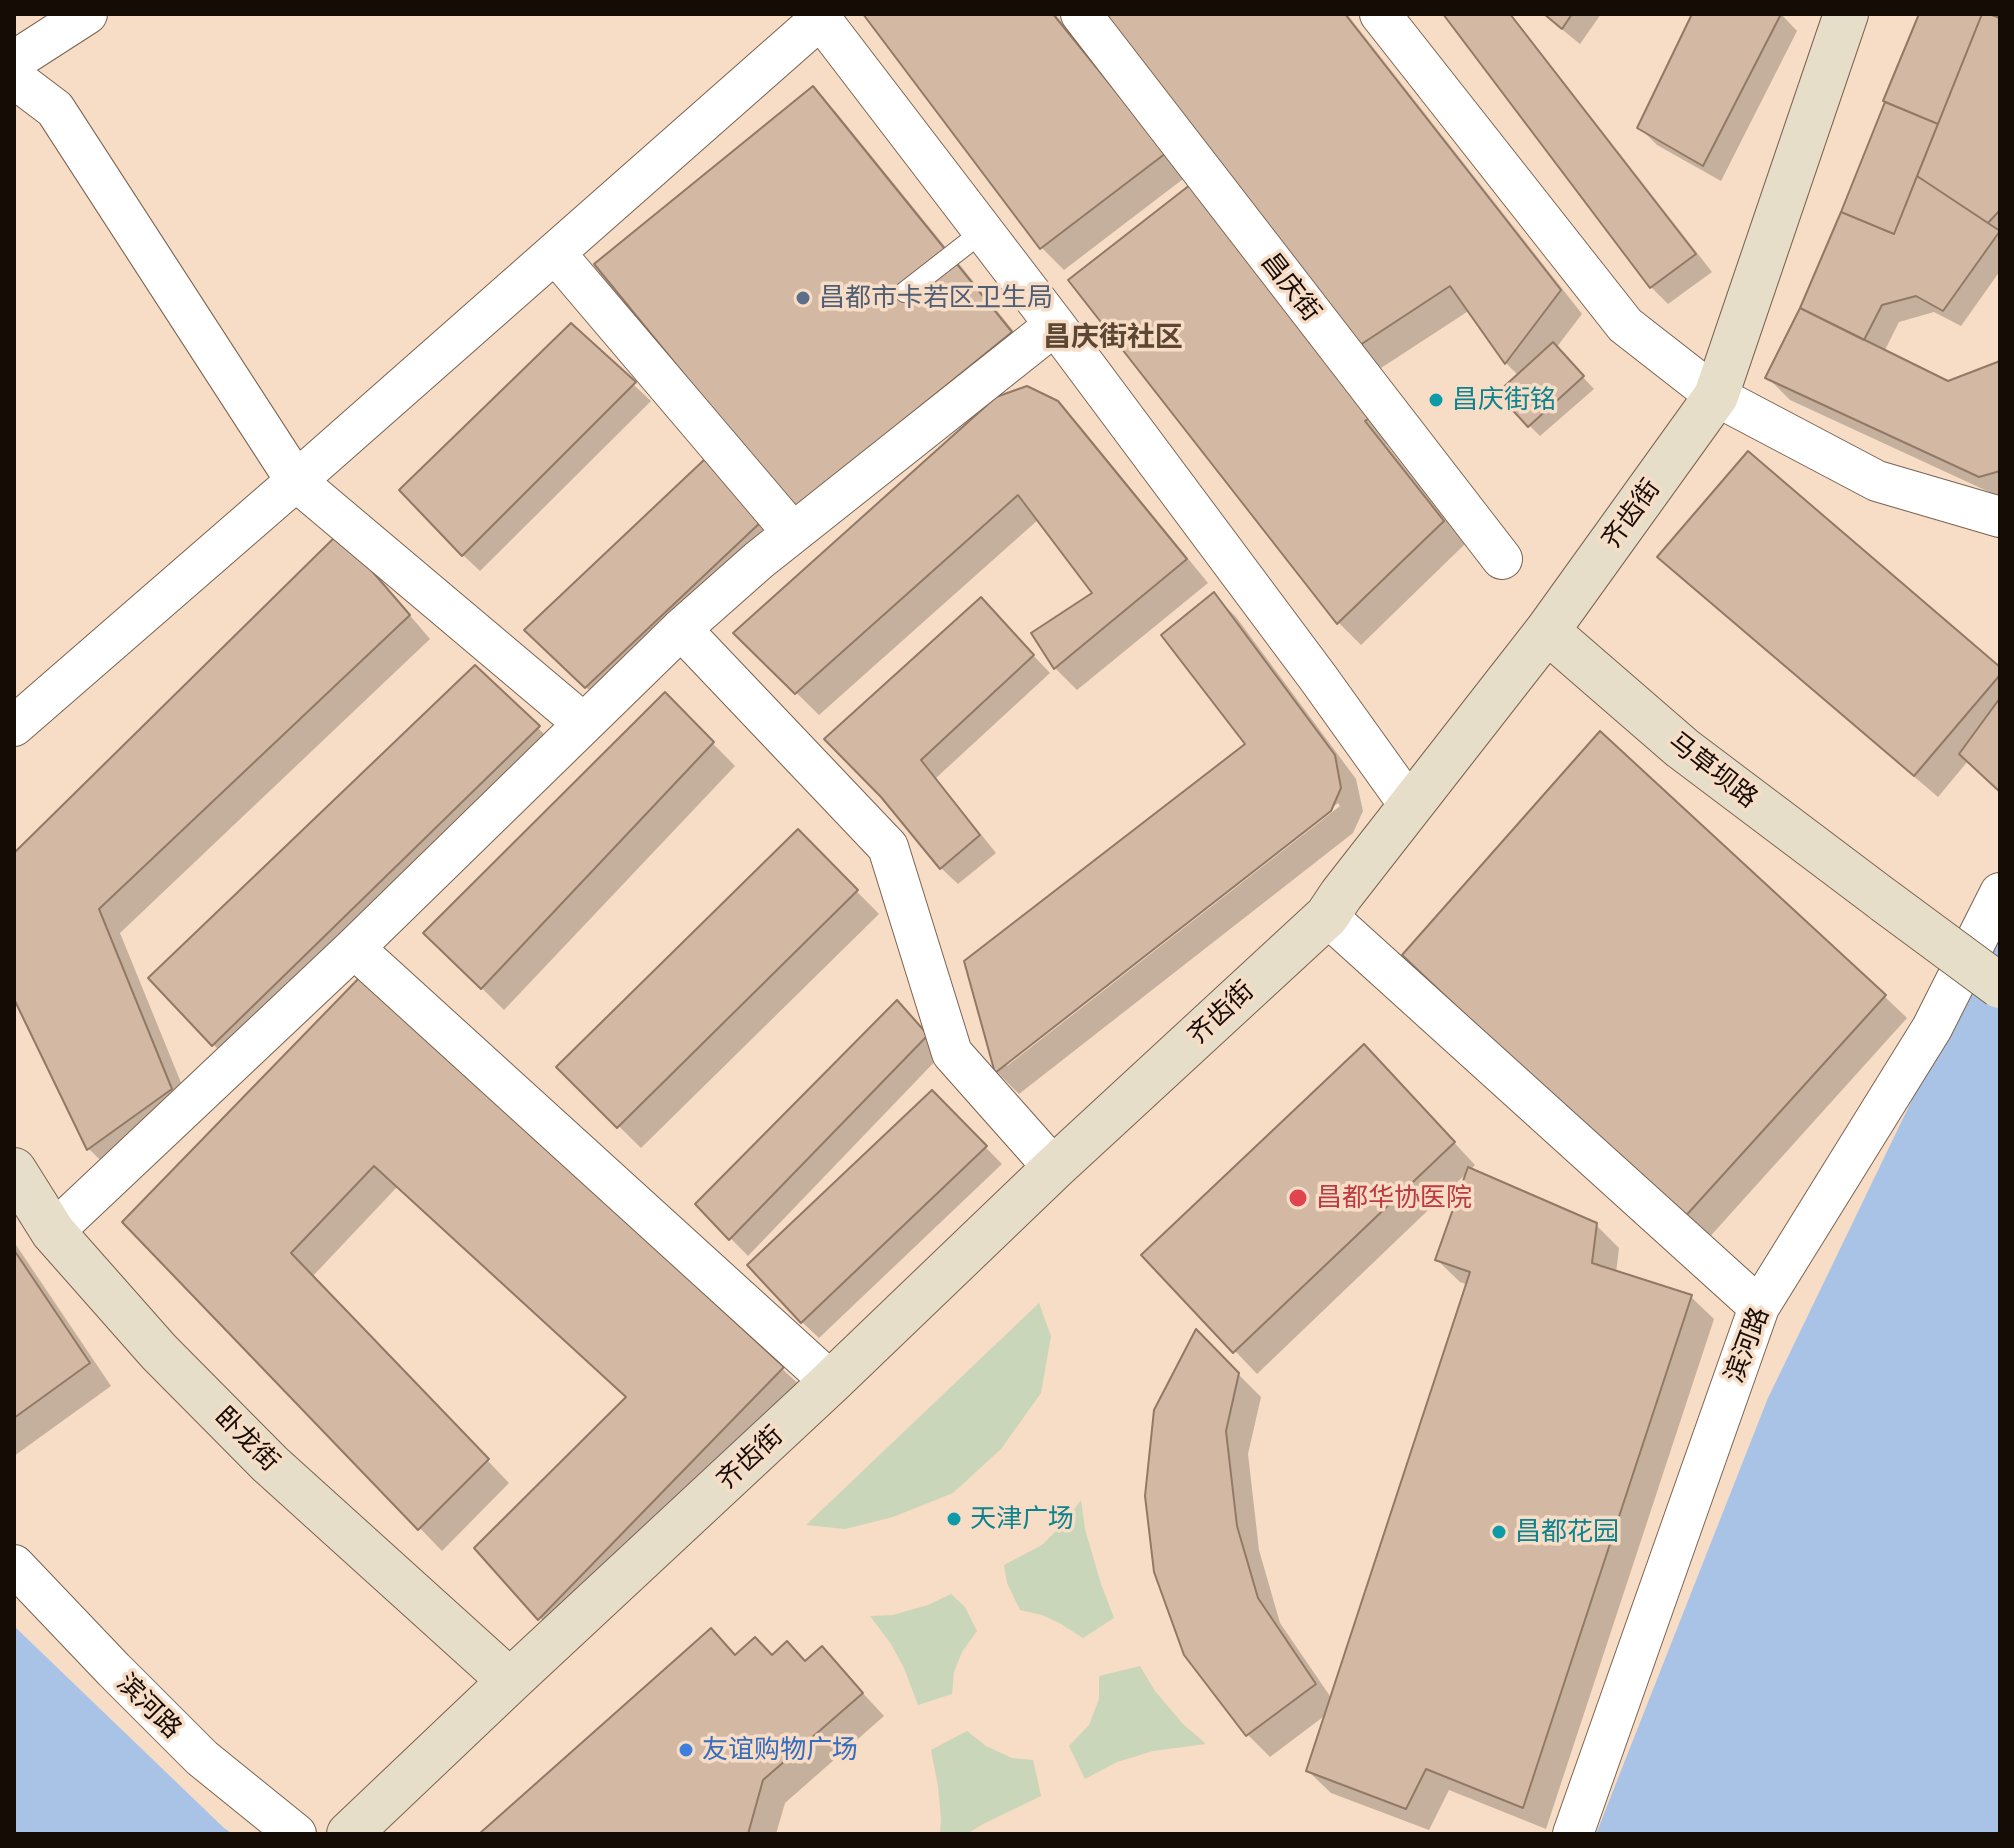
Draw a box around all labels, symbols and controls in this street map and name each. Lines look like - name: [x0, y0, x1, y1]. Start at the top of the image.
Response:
- street label: 昌庆街: [1255, 247, 1327, 327]
- place label: 昌都市卡若区卫生局: [819, 282, 1053, 314]
- marker: 昌都市卡若区卫生局: [794, 289, 812, 307]
- district label: 昌庆街社区: [1043, 320, 1183, 354]
- place label: 昌庆街铭: [1452, 384, 1556, 416]
- marker: 昌庆街铭: [1427, 391, 1445, 409]
- street label: 齐齿街: [1595, 473, 1667, 555]
- street label: 马草坝路: [1662, 726, 1764, 814]
- street label: 齐齿街: [1182, 975, 1260, 1051]
- place label: 昌都华协医院: [1316, 1182, 1472, 1214]
- marker: 昌都华协医院: [1287, 1187, 1309, 1209]
- street label: 滨河路: [1718, 1303, 1776, 1387]
- street label: 卧龙街: [208, 1400, 286, 1478]
- street label: 齐齿街: [711, 1420, 789, 1496]
- place label: 天津广场: [970, 1503, 1074, 1535]
- marker: 天津广场: [945, 1510, 963, 1528]
- place label: 昌都花园: [1515, 1516, 1619, 1548]
- marker: 昌都花园: [1490, 1523, 1508, 1541]
- street label: 滨河路: [110, 1667, 188, 1745]
- place label: 友谊购物广场: [702, 1734, 858, 1766]
- marker: 友谊购物广场: [677, 1741, 695, 1759]

